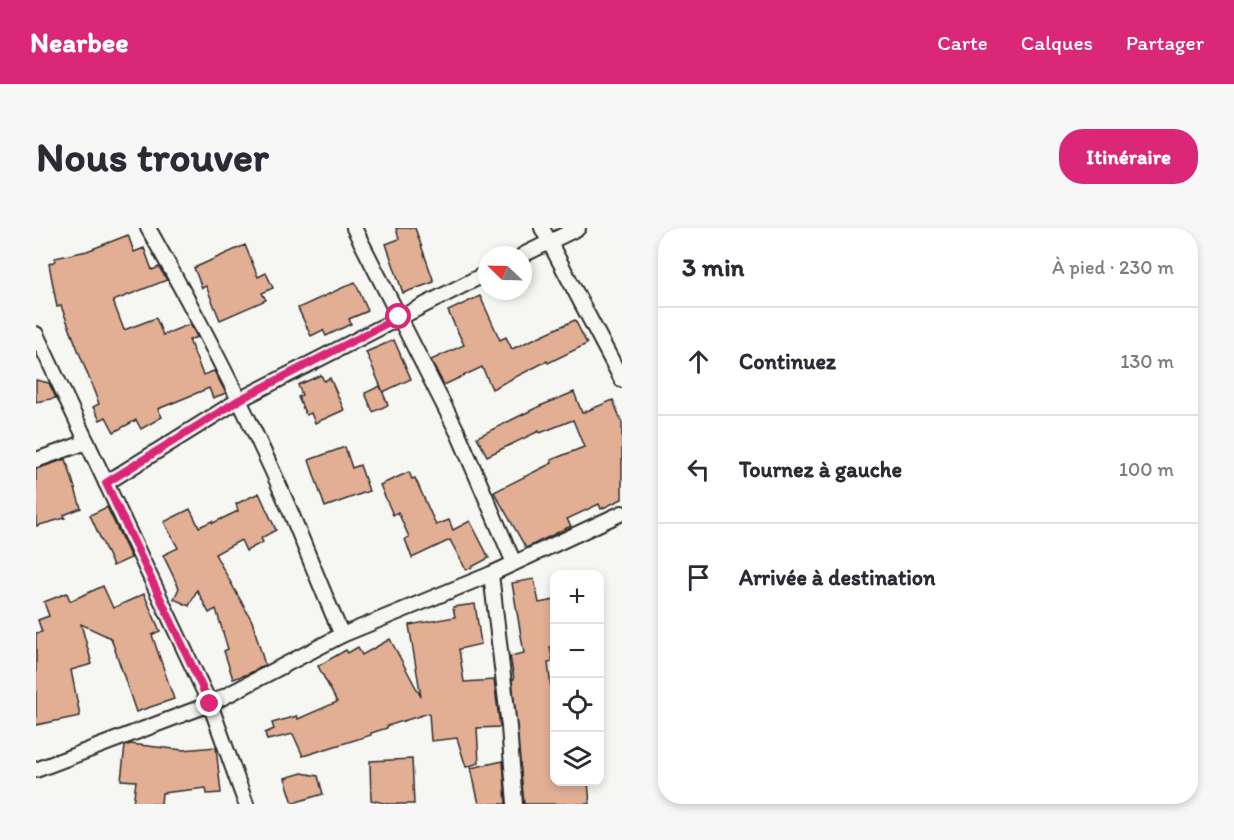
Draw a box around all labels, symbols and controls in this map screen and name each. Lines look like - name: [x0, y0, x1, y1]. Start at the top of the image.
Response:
- text: Nearbee: [30, 25, 129, 59]
- text: Carte: [937, 30, 988, 55]
- text: Calques: [1021, 30, 1093, 55]
- text: Partager: [1126, 30, 1204, 55]
- button: Itinéraire: [1059, 129, 1198, 184]
- text: Nous trouver: [36, 131, 269, 182]
- north arrow: [478, 246, 532, 300]
- text: 3 min: [682, 251, 744, 283]
- text: À pied · 230 m: [1052, 255, 1174, 279]
- route start: [385, 303, 411, 329]
- icon: ahead: [682, 345, 715, 378]
- text: Continuez: [739, 348, 836, 375]
- text: 130 m: [1120, 349, 1174, 373]
- icon: left: [682, 453, 715, 486]
- text: Tournez à gauche: [739, 456, 902, 483]
- text: 100 m: [1119, 457, 1174, 481]
- icon: arrive: [682, 561, 715, 594]
- text: Arrivée à destination: [739, 564, 935, 591]
- map controls: [550, 570, 604, 786]
- button: +: [550, 570, 604, 624]
- button: −: [550, 624, 604, 678]
- button: locate: [550, 678, 604, 732]
- route end: [196, 690, 222, 716]
- button: layers: [550, 732, 604, 786]

